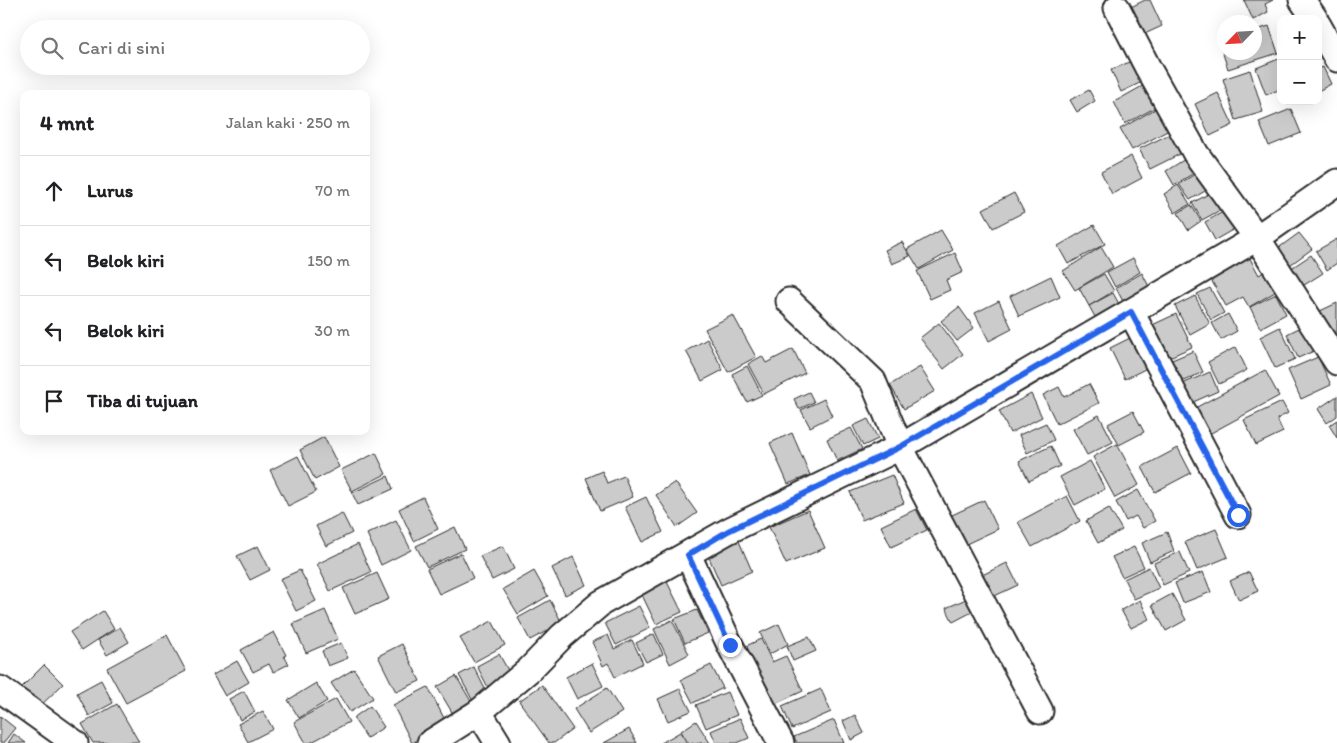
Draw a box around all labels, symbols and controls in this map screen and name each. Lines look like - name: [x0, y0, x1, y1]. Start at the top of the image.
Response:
- north arrow: [1217, 15, 1262, 60]
- map controls: [1277, 15, 1322, 105]
- button: +: [1277, 15, 1322, 60]
- search box: [20, 20, 370, 75]
- icon: search: [38, 34, 66, 62]
- text: Cari di sini: [78, 36, 165, 59]
- button: −: [1277, 60, 1322, 105]
- text: 4 mnt: [40, 110, 94, 135]
- text: Jalan kaki · 250 m: [226, 113, 350, 132]
- icon: ahead: [40, 177, 68, 205]
- text: Lurus: [87, 179, 133, 202]
- text: 70 m: [315, 181, 350, 200]
- icon: left: [40, 247, 68, 275]
- text: Belok kiri: [87, 249, 164, 272]
- text: 150 m: [307, 251, 350, 270]
- icon: left: [40, 317, 68, 345]
- text: Belok kiri: [87, 319, 164, 342]
- text: 30 m: [314, 321, 350, 340]
- icon: arrive: [40, 387, 68, 415]
- text: Tiba di tujuan: [87, 389, 198, 412]
- route start: [1227, 504, 1250, 527]
- route end: [719, 634, 742, 657]

